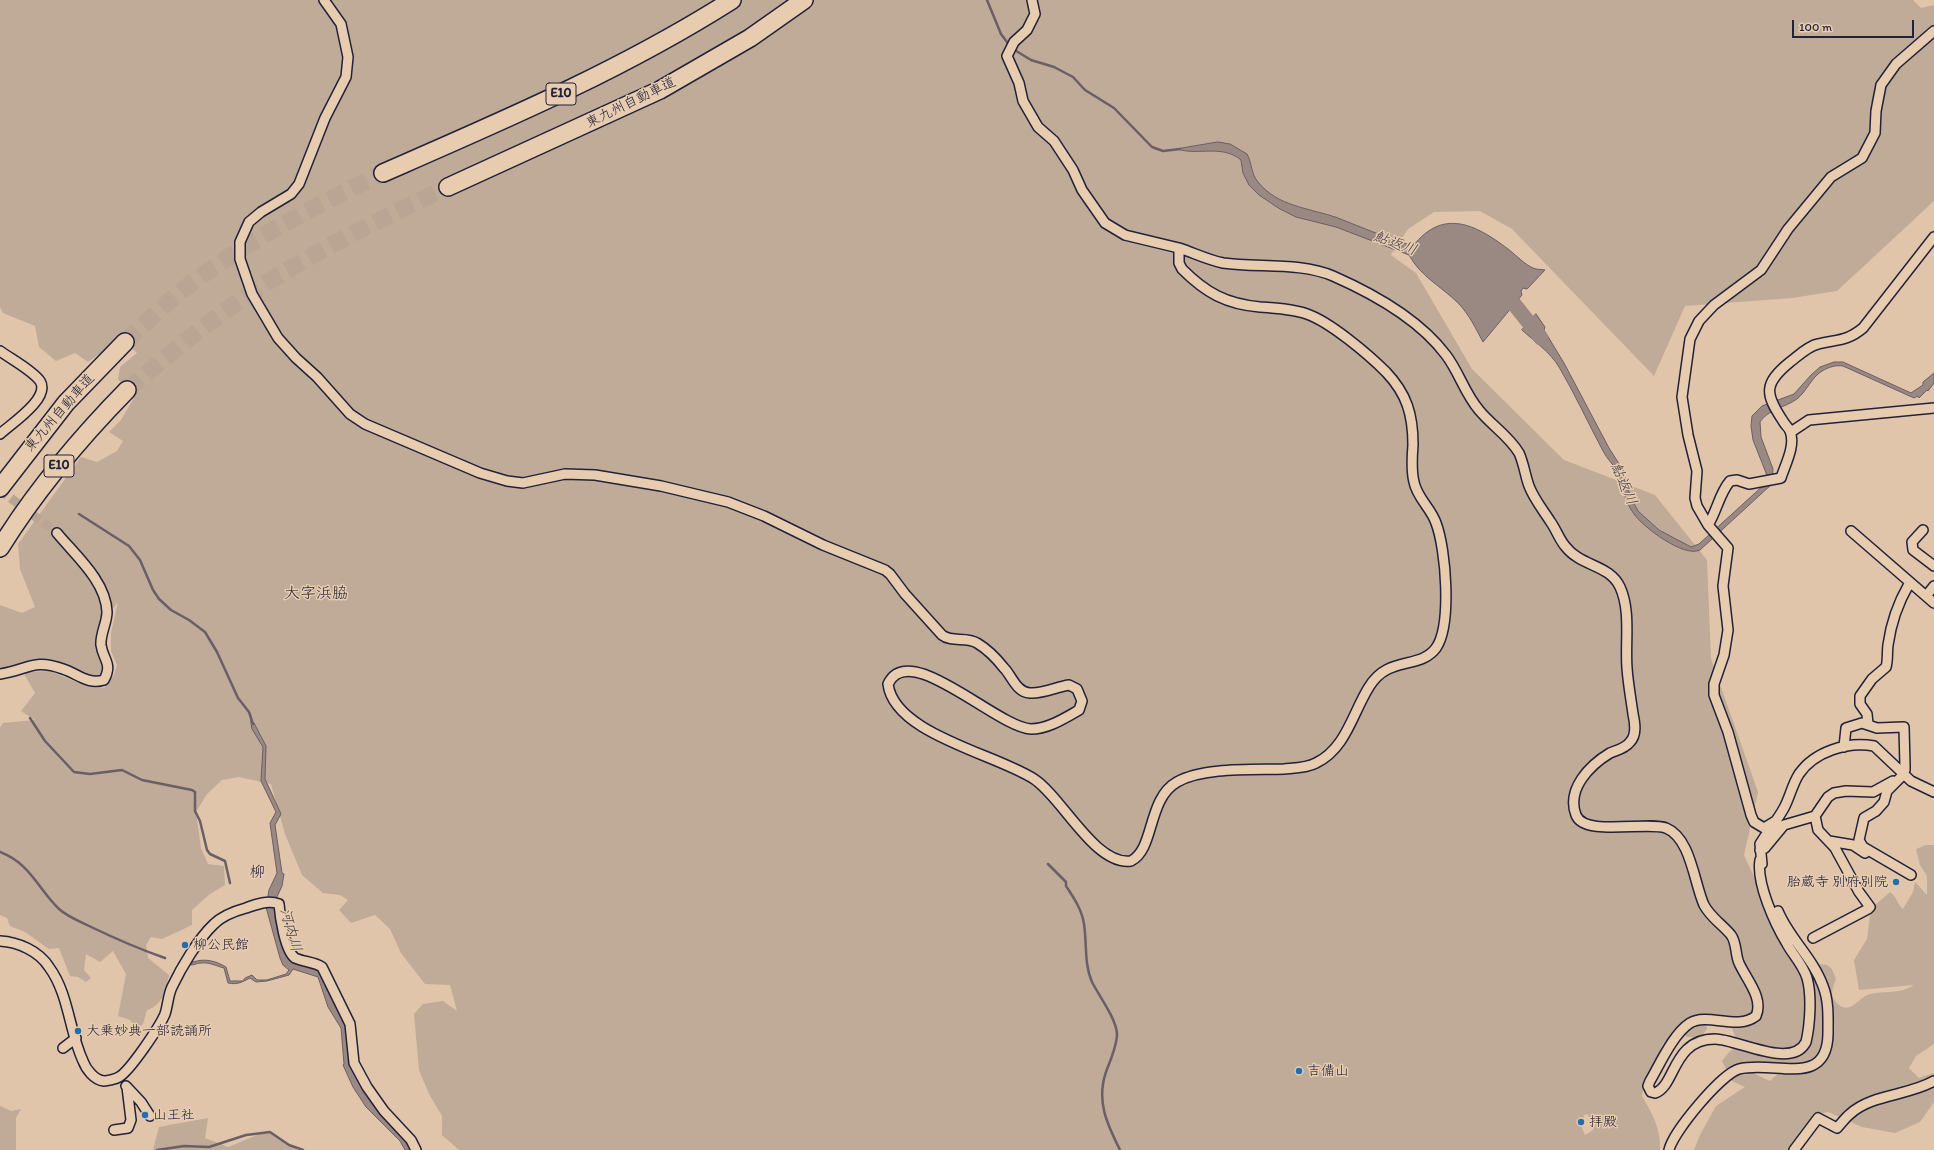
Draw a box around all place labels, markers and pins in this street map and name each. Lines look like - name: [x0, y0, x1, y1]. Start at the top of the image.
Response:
- place label: 胎蔵寺 別府別院: [1787, 874, 1888, 890]
- marker: 胎蔵寺 別府別院: [1891, 877, 1901, 887]
- place label: 柳公民館: [193, 937, 249, 953]
- marker: 柳公民館: [180, 940, 190, 950]
- place label: 大乗妙典一部読誦所: [86, 1023, 212, 1039]
- marker: 大乗妙典一部読誦所: [73, 1026, 83, 1036]
- place label: 吉備山: [1307, 1063, 1349, 1079]
- marker: 吉備山: [1294, 1066, 1304, 1076]
- place label: 山王社: [153, 1107, 195, 1123]
- marker: 山王社: [140, 1110, 150, 1120]
- place label: 拝殿: [1589, 1114, 1617, 1130]
- marker: 拝殿: [1576, 1117, 1586, 1127]

